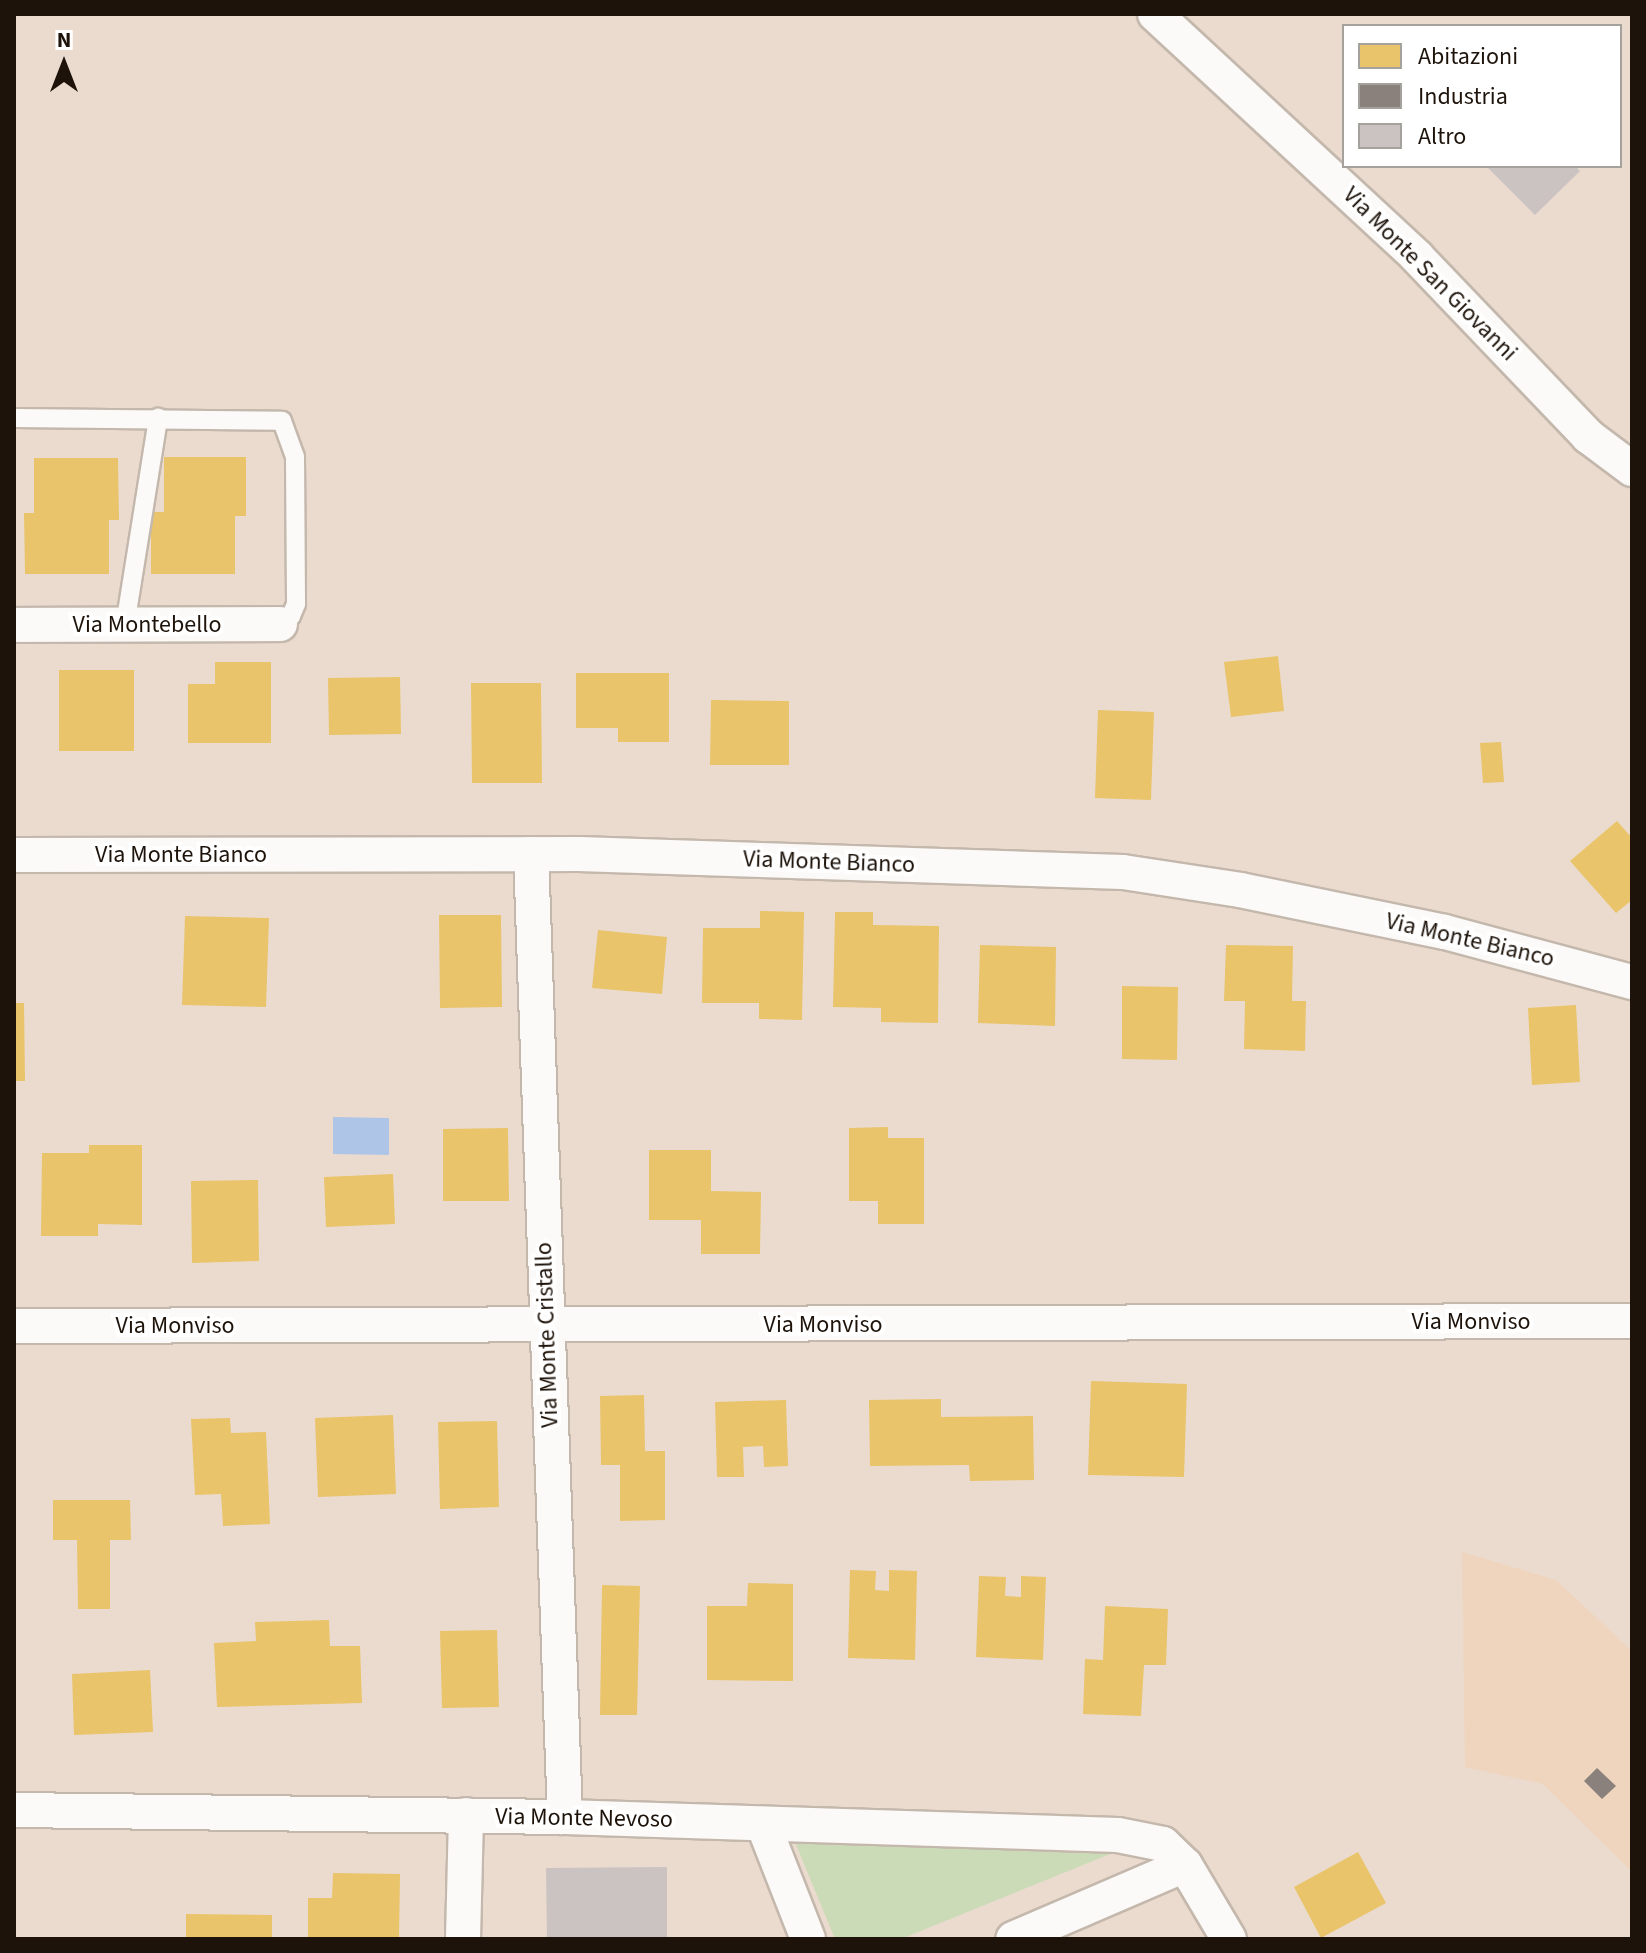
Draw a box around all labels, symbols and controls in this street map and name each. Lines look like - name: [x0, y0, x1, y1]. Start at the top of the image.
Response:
- north arrow: [24, 24, 104, 104]
- text: N: [57, 24, 71, 56]
- legend: [1342, 24, 1622, 168]
- text: Abitazioni: [1418, 39, 1518, 74]
- text: Industria: [1418, 79, 1508, 114]
- text: Altro: [1418, 119, 1466, 154]
- street label: Via Monte San Giovanni: [1337, 181, 1523, 367]
- street label: Via Montebello: [73, 611, 221, 639]
- street label: Via Monte Bianco: [95, 841, 267, 869]
- street label: Via Monte Bianco: [743, 845, 915, 879]
- street label: Via Monte Bianco: [1383, 907, 1557, 973]
- street label: Via Monte Cristallo: [529, 1242, 565, 1428]
- street label: Via Monviso: [1412, 1308, 1530, 1336]
- street label: Via Monviso: [764, 1311, 882, 1339]
- street label: Via Monviso: [116, 1312, 234, 1340]
- street label: Via Monte Nevoso: [495, 1802, 673, 1834]

